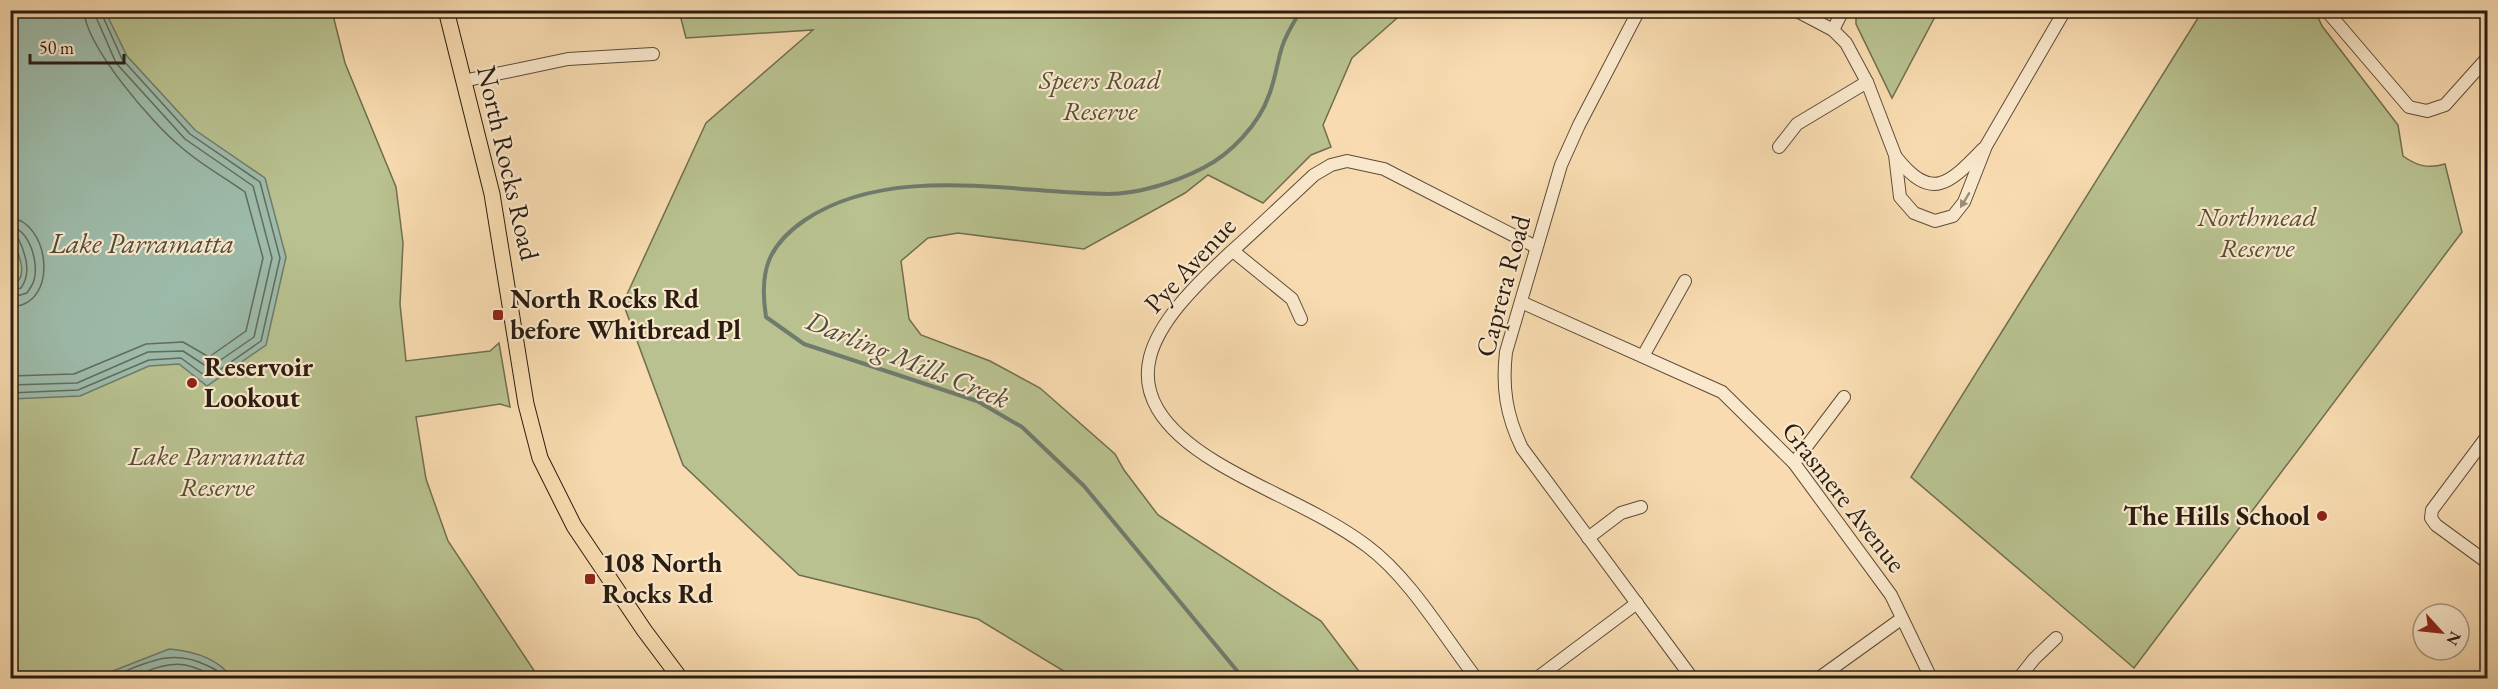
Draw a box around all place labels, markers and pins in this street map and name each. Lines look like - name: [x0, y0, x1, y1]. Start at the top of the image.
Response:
- place label: North Rocks Rd before Whitbread Pl: [510, 281, 741, 347]
- marker: North Rocks Rd before Whitbread Pl: [491, 308, 505, 322]
- place label: Reservoir Lookout: [204, 349, 314, 415]
- marker: Reservoir Lookout: [185, 376, 199, 390]
- place label: The Hills School: [2123, 498, 2310, 533]
- marker: The Hills School: [2315, 509, 2329, 523]
- place label: 108 North Rocks Rd: [602, 545, 722, 611]
- marker: 108 North Rocks Rd: [583, 572, 597, 586]

